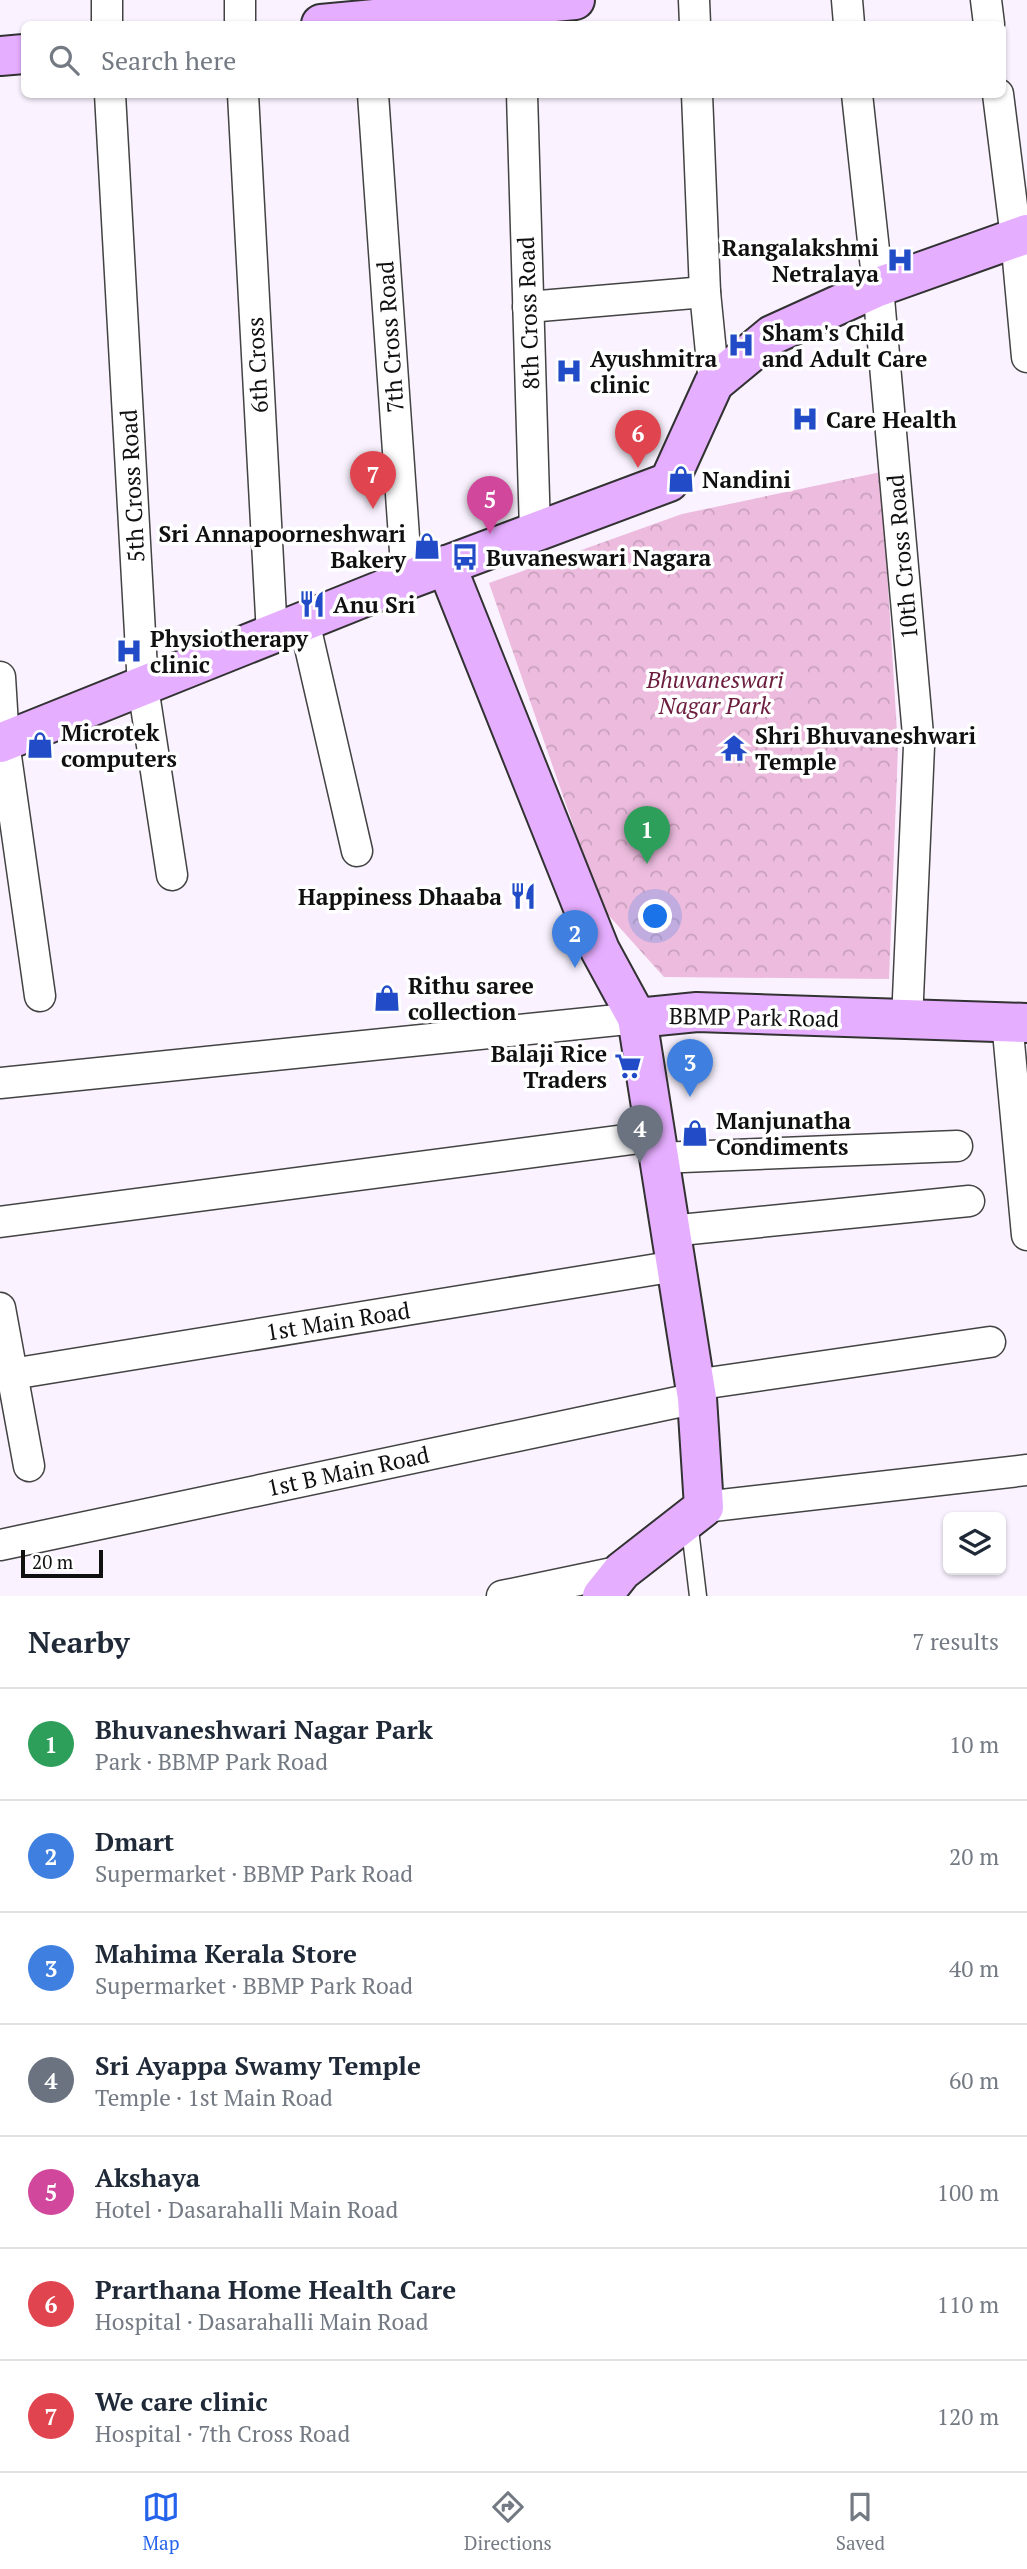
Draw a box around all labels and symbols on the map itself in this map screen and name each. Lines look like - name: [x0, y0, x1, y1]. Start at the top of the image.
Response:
- place label: Rangalakshmi Netralaya: [722, 232, 879, 289]
- street label: 8th Cross Road: [510, 236, 546, 390]
- hospital icon: Rangalakshmi Netralaya: [885, 245, 915, 275]
- street label: 7th Cross Road: [369, 260, 411, 414]
- street label: 6th Cross: [239, 316, 275, 414]
- place label: Sham's Child and Adult Care: [762, 317, 927, 374]
- hospital icon: Sham's Child and Adult Care: [726, 330, 756, 360]
- place label: Ayushmitra clinic: [590, 343, 718, 400]
- hospital icon: Ayushmitra clinic: [554, 356, 584, 386]
- hospital icon: Care Health: [790, 404, 820, 434]
- place label: Care Health: [826, 404, 957, 435]
- street label: 5th Cross Road: [113, 409, 151, 563]
- pin: 6: [615, 410, 661, 468]
- pin: 7: [350, 451, 396, 509]
- shop icon: Nandini: [666, 464, 696, 494]
- place label: Nandini: [702, 464, 791, 495]
- street label: 10th Cross Road: [879, 473, 925, 641]
- pin: 5: [467, 476, 513, 534]
- place label: Sri Annapoorneshwari Bakery: [159, 518, 407, 575]
- shop icon: Sri Annapoorneshwari Bakery: [412, 531, 442, 561]
- bus stop icon: Buvaneswari Nagara: [450, 542, 480, 572]
- place label: Buvaneswari Nagara: [486, 542, 712, 573]
- restaurant icon: Anu Sri: [297, 589, 327, 619]
- place label: Anu Sri: [333, 589, 416, 620]
- place label: Physiotherapy clinic: [150, 623, 309, 680]
- hospital icon: Physiotherapy clinic: [114, 636, 144, 666]
- park label: Bhuvaneswari Nagar Park: [645, 664, 784, 721]
- place label: Microtek computers: [61, 717, 177, 774]
- place label: Shri Bhuvaneshwari Temple: [755, 720, 977, 777]
- shop icon: Microtek computers: [25, 730, 55, 760]
- temple icon: Shri Bhuvaneshwari Temple: [719, 733, 749, 763]
- pin: 1: [624, 806, 670, 864]
- place label: Happiness Dhaaba: [298, 881, 502, 912]
- restaurant icon: Happiness Dhaaba: [508, 881, 538, 911]
- your location: [638, 899, 672, 933]
- pin: 2: [552, 910, 598, 968]
- place label: Rithu saree collection: [408, 970, 534, 1027]
- shop icon: Rithu saree collection: [372, 983, 402, 1013]
- street label: BBMP Park Road: [669, 1000, 840, 1034]
- place label: Balaji Rice Traders: [491, 1038, 607, 1095]
- pin: 3: [667, 1039, 713, 1097]
- supermarket icon: Balaji Rice Traders: [613, 1051, 643, 1081]
- pin: 4: [617, 1105, 663, 1163]
- place label: Manjunatha Condiments: [716, 1105, 851, 1162]
- shop icon: Manjunatha Condiments: [680, 1118, 710, 1148]
- street label: 1st Main Road: [264, 1294, 412, 1348]
- street label: 1st B Main Road: [264, 1439, 432, 1503]
- scale bar: [21, 1547, 103, 1579]

